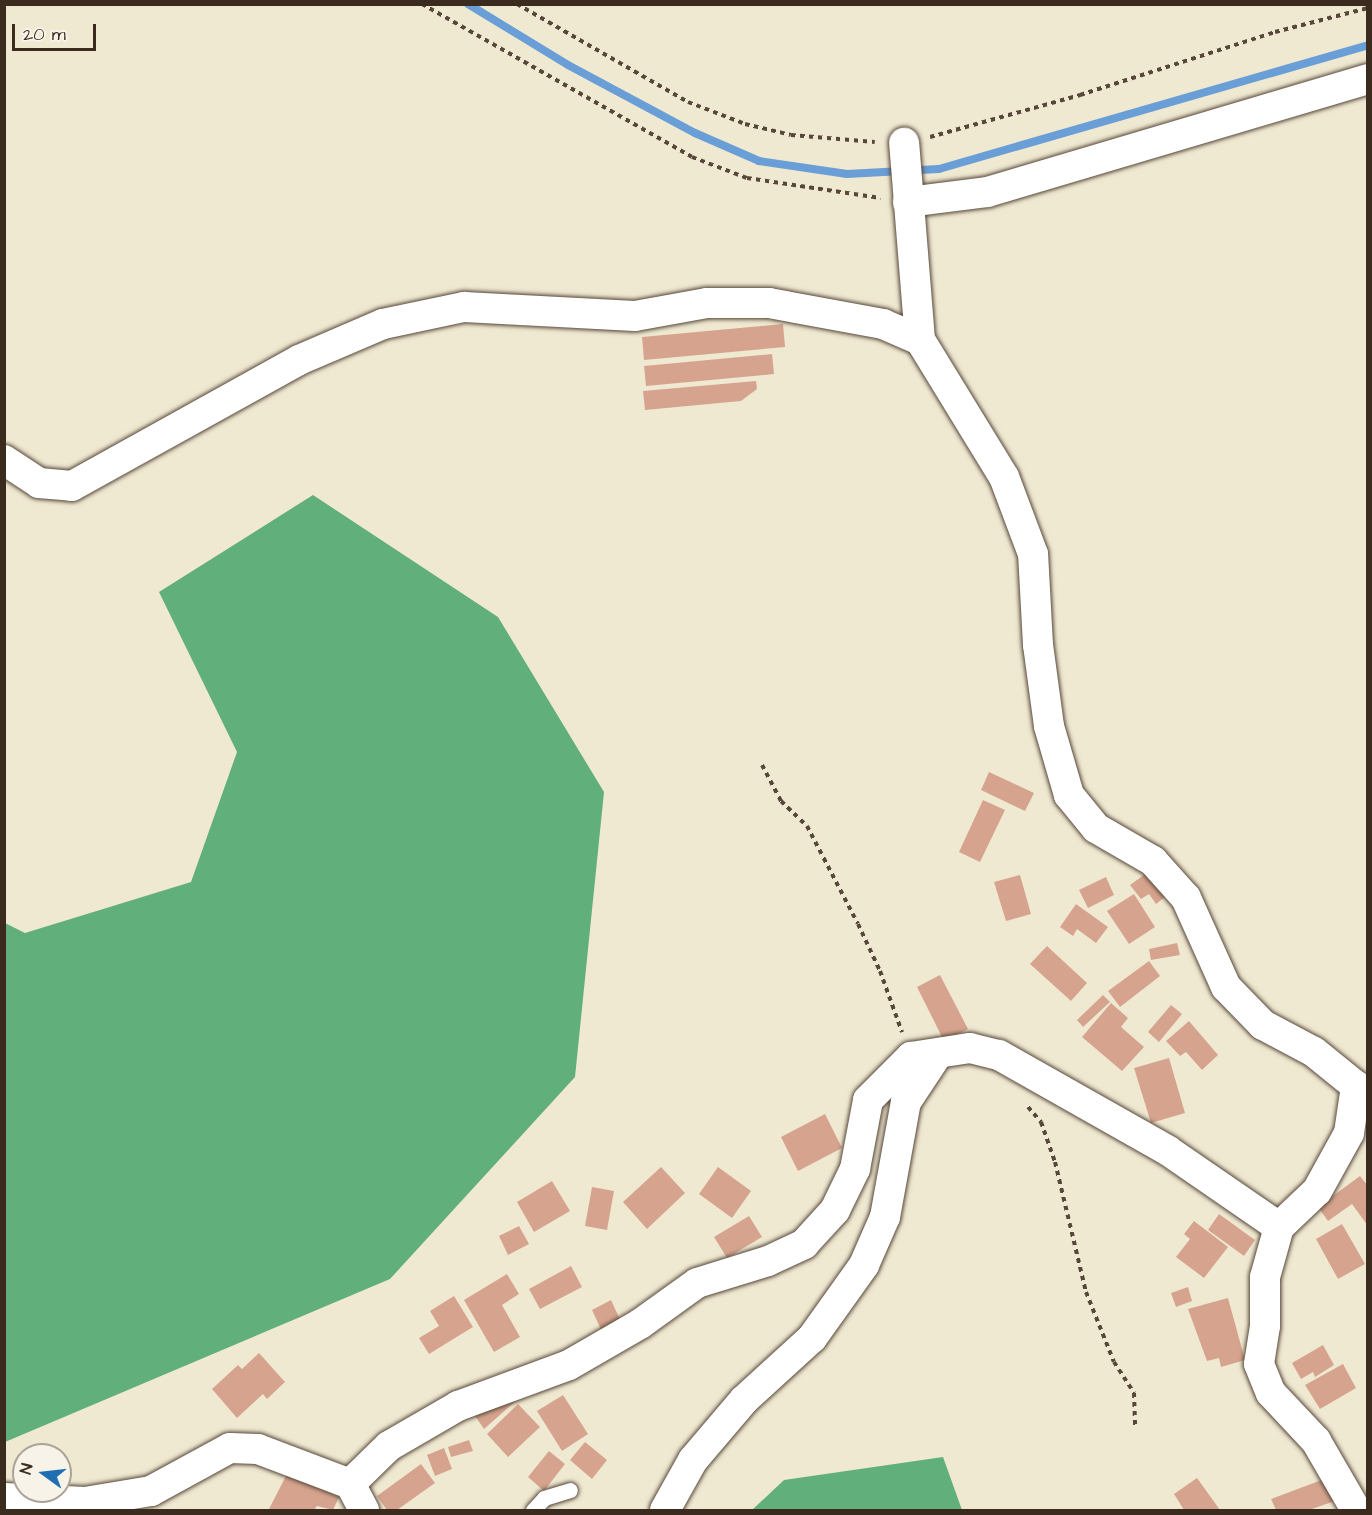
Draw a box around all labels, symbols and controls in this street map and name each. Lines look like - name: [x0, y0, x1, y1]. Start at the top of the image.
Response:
- scale bar: [15, 12, 99, 50]
- text: 20 m: [23, 22, 66, 47]
- north arrow: [12, 1443, 72, 1503]
- text: N: [15, 1461, 38, 1477]

